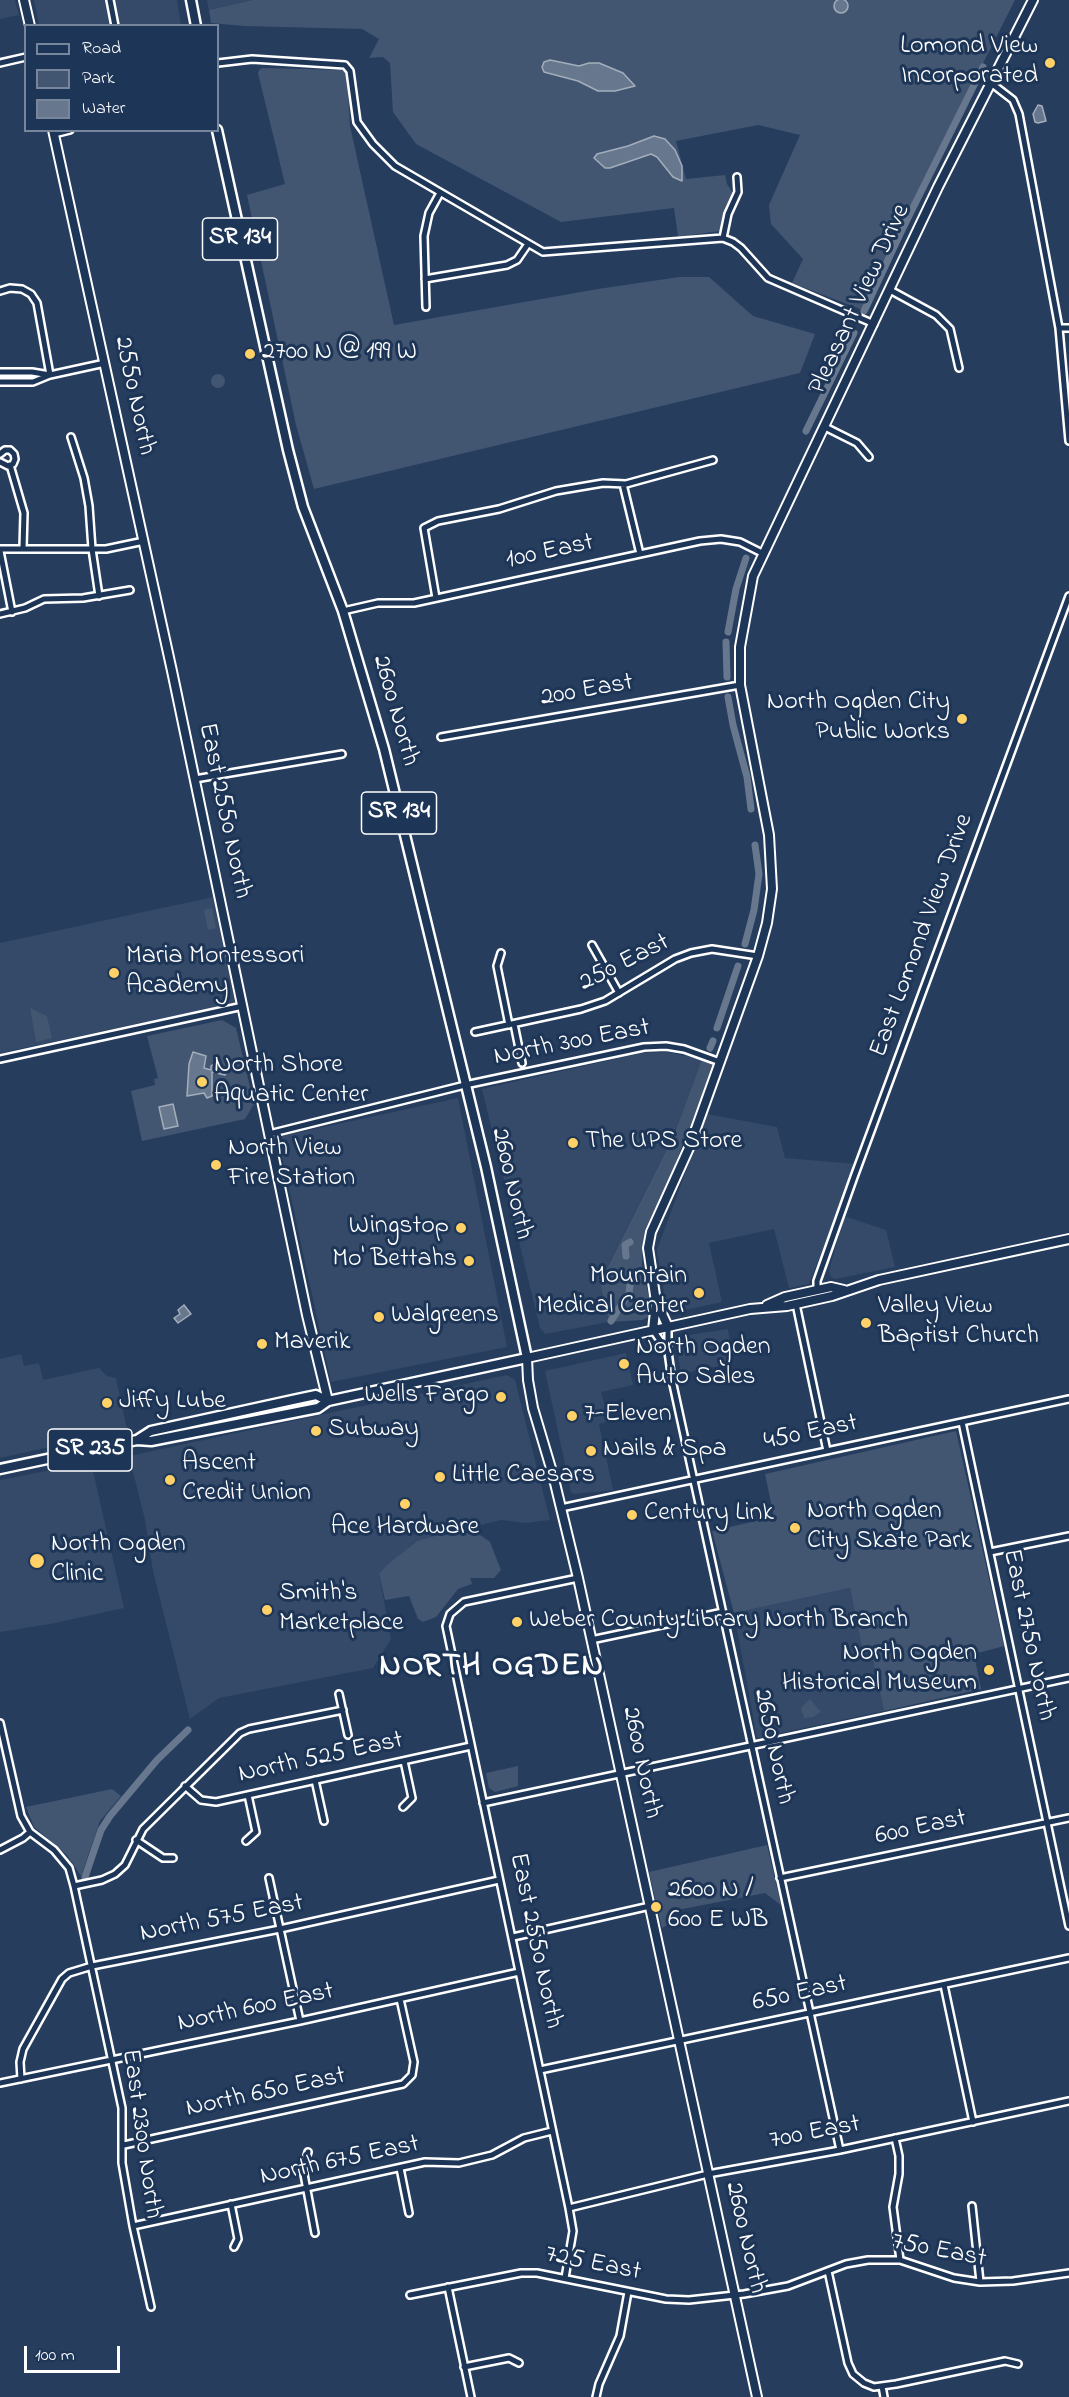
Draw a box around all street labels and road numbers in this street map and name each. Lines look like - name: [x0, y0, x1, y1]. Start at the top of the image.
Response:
- street label: Pleasant View Drive: [803, 200, 919, 400]
- road number: SR 134: [202, 218, 278, 260]
- street label: 2550 North: [105, 334, 161, 458]
- street label: 100 East: [503, 528, 597, 578]
- street label: 2600 North: [363, 652, 425, 770]
- street label: 200 East: [538, 669, 636, 715]
- street label: East 2550 North: [189, 720, 257, 902]
- road number: SR 134: [362, 792, 436, 834]
- street label: East Lomond View Drive: [864, 810, 982, 1062]
- street label: 250 East: [575, 928, 675, 1000]
- street label: North 300 East: [491, 1014, 653, 1074]
- street label: 2600 North: [482, 1125, 538, 1243]
- street label: 450 East: [761, 1409, 861, 1459]
- road number: SR 235: [48, 1429, 132, 1471]
- street label: East 2750 North: [994, 1546, 1060, 1724]
- street label: 2650 North: [745, 1686, 799, 1808]
- street label: 2600 North: [613, 1704, 667, 1822]
- street label: North 525 East: [236, 1726, 406, 1792]
- street label: 600 East: [873, 1804, 969, 1854]
- street label: East 2550 North: [500, 1850, 568, 2032]
- street label: North 575 East: [138, 1889, 306, 1951]
- street label: 650 East: [750, 1970, 850, 2020]
- street label: North 600 East: [175, 1977, 337, 2041]
- street label: East 2300 North: [113, 2047, 167, 2221]
- street label: North 650 East: [183, 2062, 349, 2126]
- street label: 700 East: [767, 2110, 863, 2158]
- street label: North 675 East: [258, 2130, 422, 2194]
- street label: 2600 North: [716, 2179, 772, 2297]
- street label: 750 East: [889, 2228, 989, 2276]
- street label: 725 East: [543, 2240, 643, 2290]

